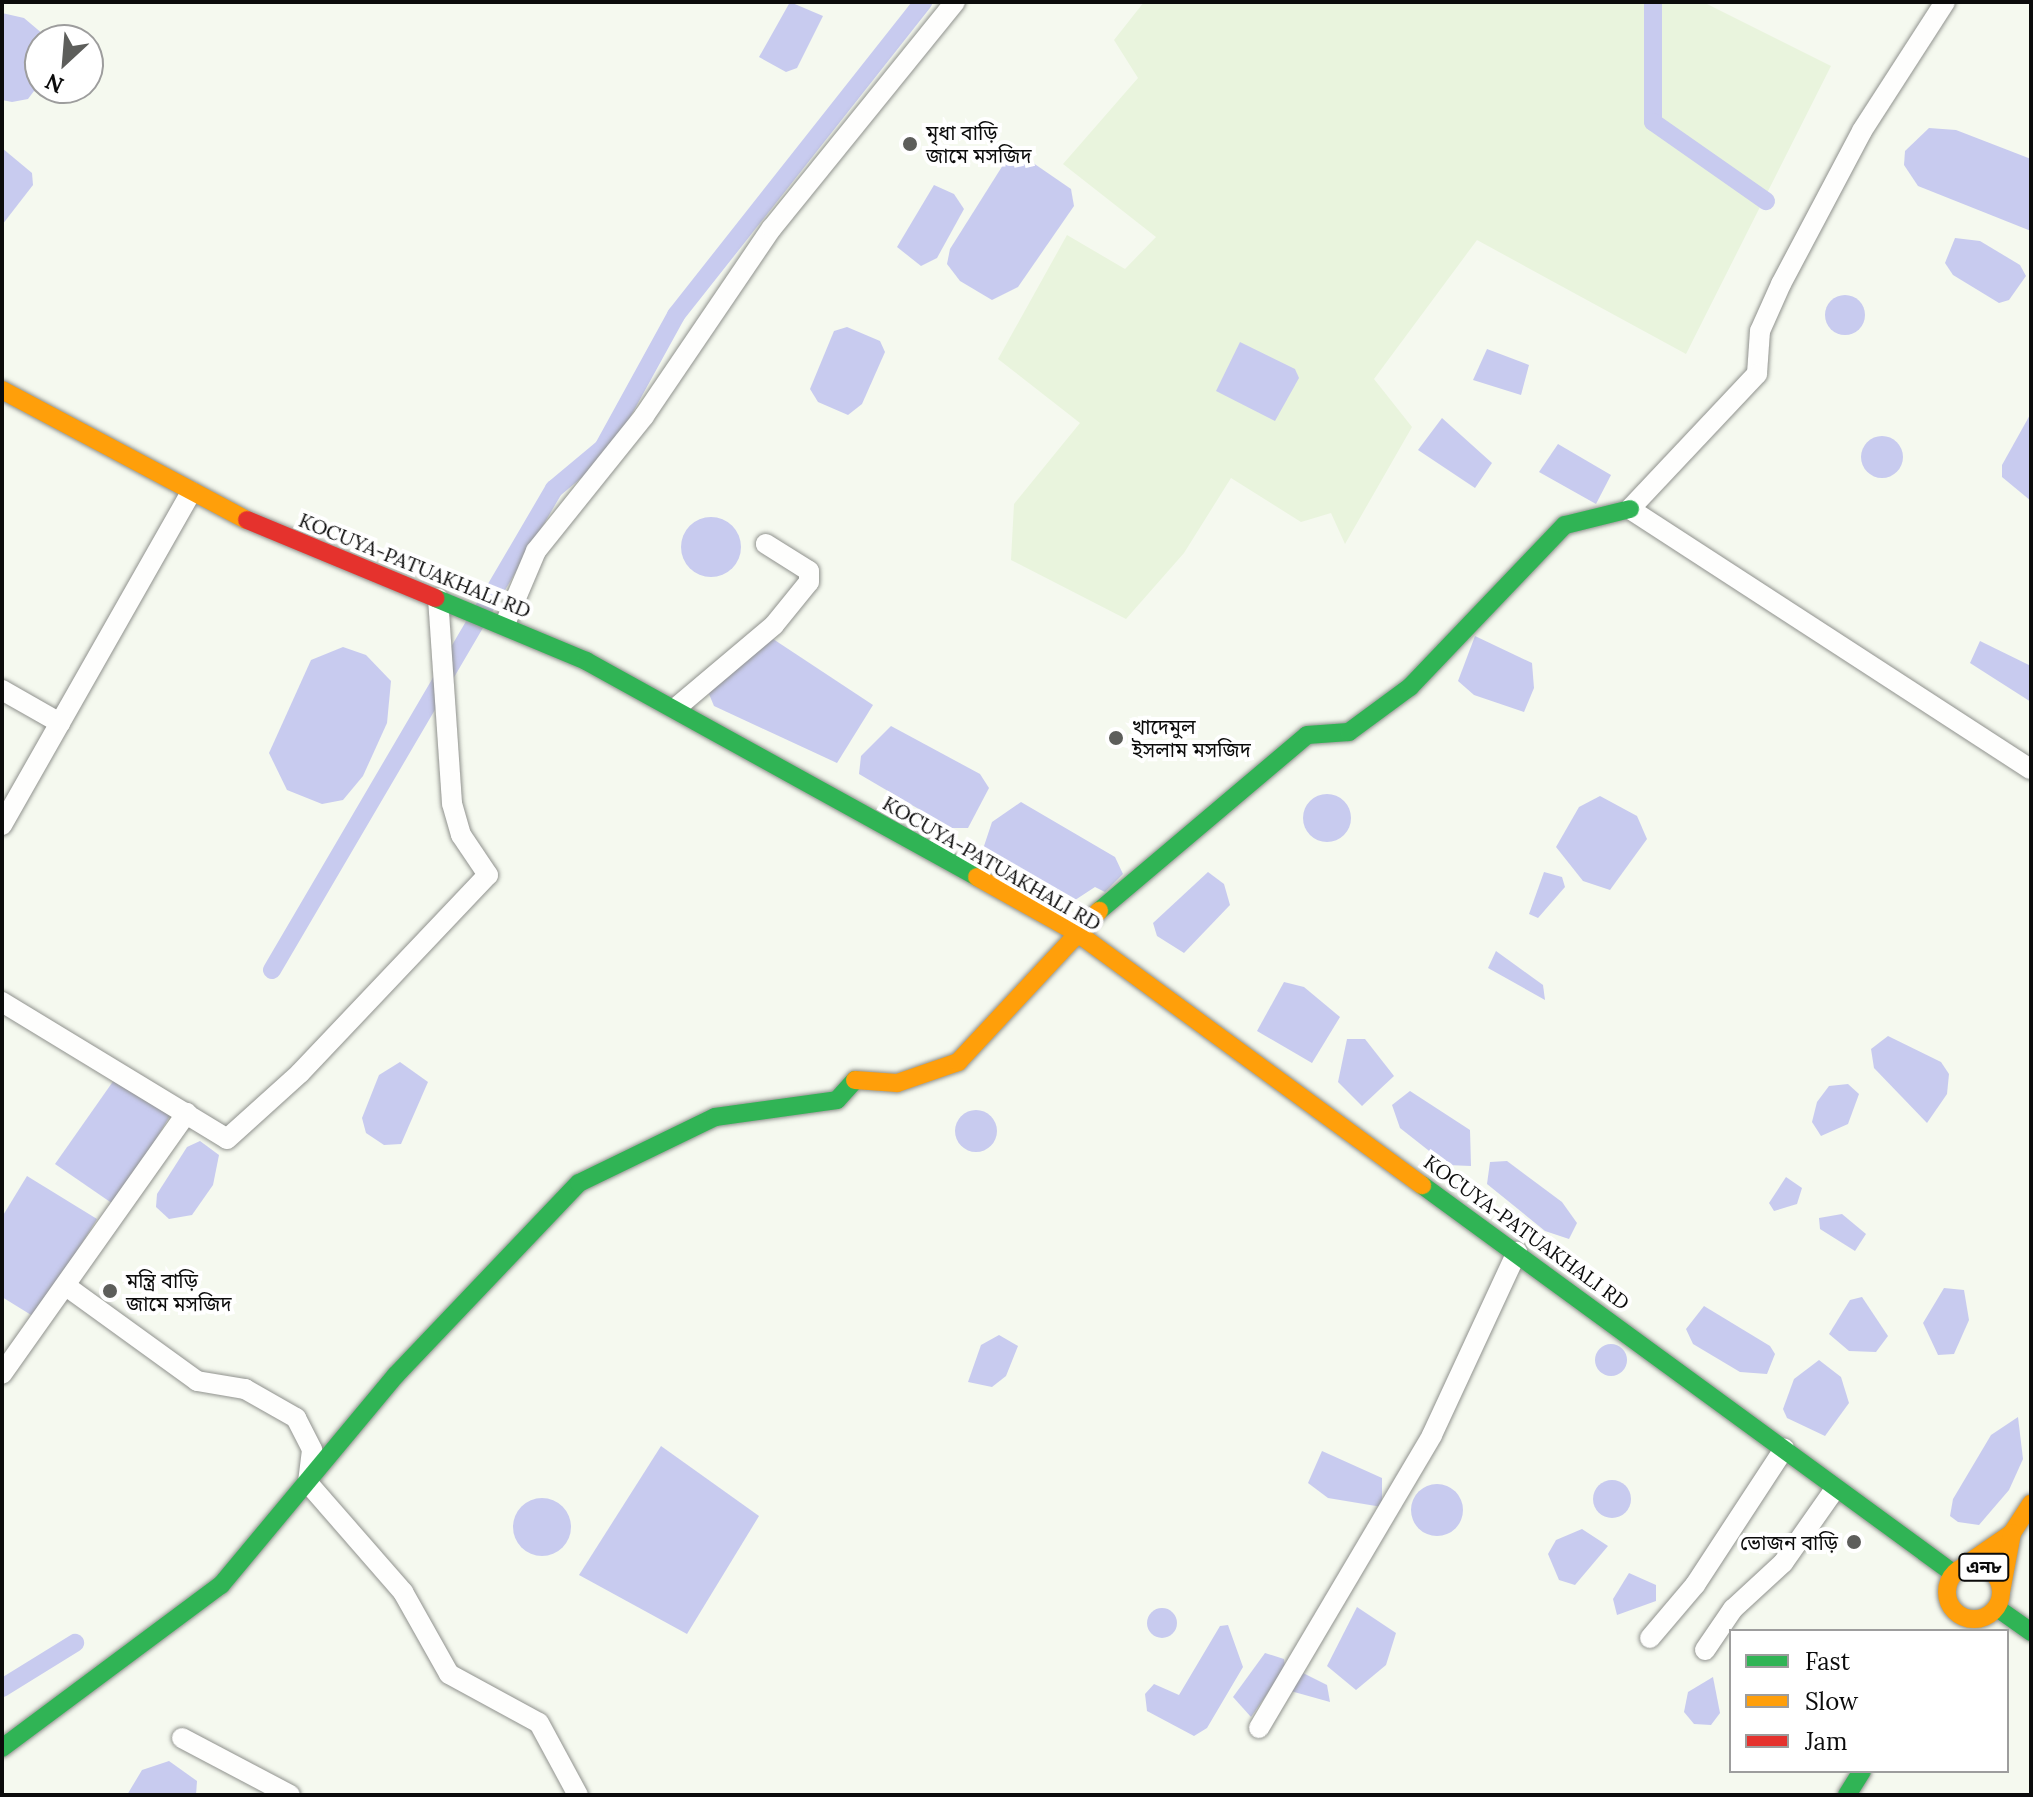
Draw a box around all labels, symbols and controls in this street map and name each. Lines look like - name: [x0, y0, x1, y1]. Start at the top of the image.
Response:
- north arrow: [24, 24, 104, 104]
- text: N: [41, 67, 68, 100]
- place label: মৃধা বাড়ি জামে মসজিদ: [926, 120, 1032, 167]
- marker: মৃধা বাড়ি জামে মসজিদ: [901, 135, 919, 153]
- street label: KOCUYA-PATUAKHALI RD: [296, 507, 534, 623]
- place label: খাদেমুল ইসলাম মসজিদ: [1132, 714, 1251, 761]
- marker: খাদেমুল ইসলাম মসজিদ: [1107, 729, 1125, 747]
- street label: KOCUYA-PATUAKHALI RD: [879, 791, 1105, 935]
- street label: KOCUYA-PATUAKHALI RD: [1420, 1149, 1634, 1315]
- place label: মন্ত্রি বাড়ি জামে মসজিদ: [126, 1268, 232, 1315]
- marker: মন্ত্রি বাড়ি জামে মসজিদ: [101, 1282, 119, 1300]
- place label: ভোজন বাড়ি: [1740, 1530, 1838, 1554]
- marker: ভোজন বাড়ি: [1845, 1533, 1863, 1551]
- road number: এন৮: [1958, 1553, 2010, 1581]
- legend: [1729, 1629, 2009, 1773]
- text: Fast: [1805, 1646, 1850, 1677]
- text: Slow: [1805, 1686, 1858, 1717]
- text: Jam: [1805, 1726, 1847, 1757]

